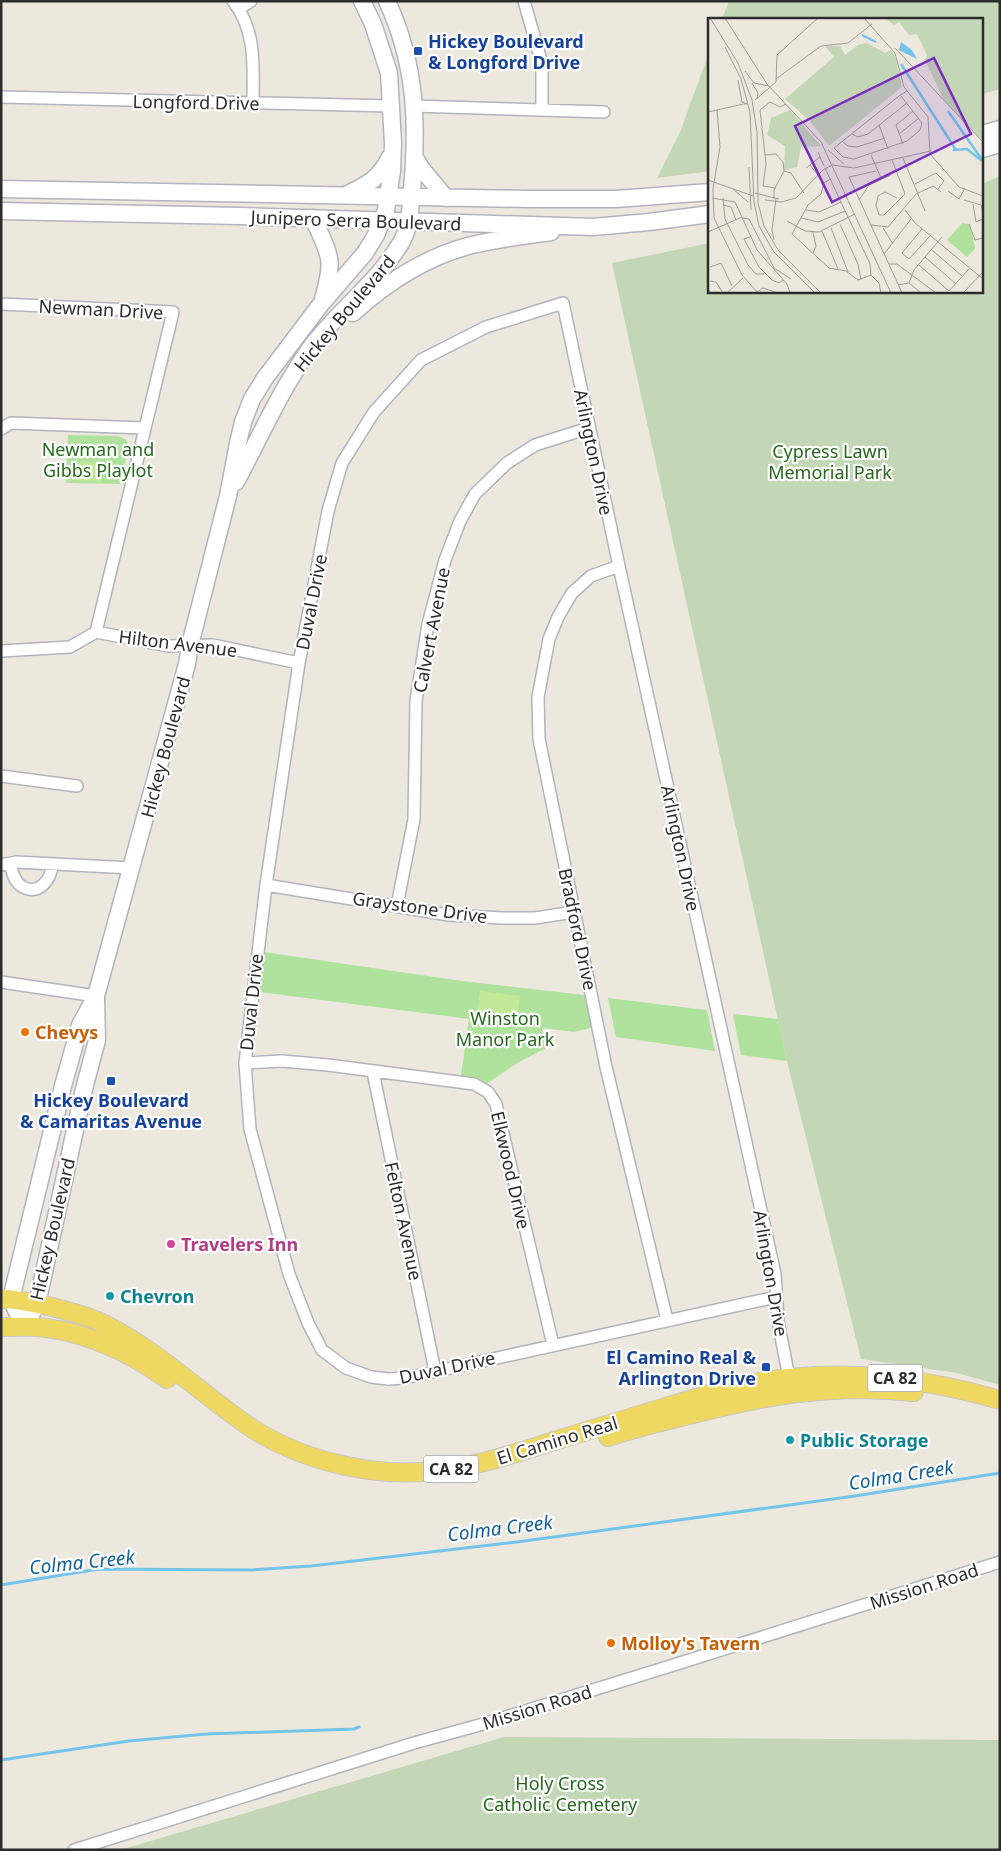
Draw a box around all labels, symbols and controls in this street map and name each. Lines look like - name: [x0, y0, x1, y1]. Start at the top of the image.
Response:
- inset map: [708, 18, 984, 292]
- place label: Hickey Boulevard & Longford Drive: [428, 29, 584, 74]
- marker: Hickey Boulevard & Longford Drive: [412, 45, 424, 57]
- street label: Longford Drive: [132, 89, 260, 115]
- street label: Junipero Serra Boulevard: [248, 204, 462, 236]
- street label: Hickey Boulevard: [288, 250, 400, 376]
- street label: Newman Drive: [38, 294, 164, 324]
- street label: Arlington Drive: [569, 387, 619, 517]
- park label: Newman and Gibbs Playlot: [42, 437, 154, 482]
- park label: Cypress Lawn Memorial Park: [768, 439, 892, 484]
- street label: Duval Drive: [290, 552, 332, 652]
- street label: Calvert Avenue: [407, 565, 455, 695]
- street label: Hilton Avenue: [117, 624, 239, 662]
- street label: Hickey Boulevard: [135, 674, 195, 820]
- street label: Arlington Drive: [656, 783, 706, 913]
- street label: Bradford Drive: [553, 866, 603, 992]
- street label: Graystone Drive: [351, 886, 489, 928]
- street label: Duval Drive: [234, 952, 268, 1052]
- park label: Winston Manor Park: [456, 1006, 555, 1051]
- place label: Chevys: [35, 1020, 98, 1044]
- marker: Chevys: [19, 1026, 31, 1038]
- marker: Hickey Boulevard & Camaritas Avenue: [105, 1075, 117, 1087]
- place label: Hickey Boulevard & Camaritas Avenue: [20, 1088, 202, 1133]
- street label: Elkwood Drive: [486, 1109, 536, 1231]
- street label: Hickey Boulevard: [24, 1155, 80, 1303]
- street label: Felton Avenue: [380, 1160, 428, 1282]
- street label: Arlington Drive: [748, 1208, 794, 1338]
- place label: Travelers Inn: [181, 1232, 298, 1256]
- marker: Travelers Inn: [165, 1238, 177, 1250]
- place label: Chevron: [120, 1284, 195, 1308]
- marker: Chevron: [104, 1290, 116, 1302]
- street label: Duval Drive: [397, 1345, 497, 1389]
- place label: El Camino Real & Arlington Drive: [606, 1345, 756, 1390]
- marker: El Camino Real & Arlington Drive: [760, 1361, 772, 1373]
- road number: CA 82: [868, 1365, 922, 1392]
- street label: El Camino Real: [494, 1410, 620, 1470]
- place label: Public Storage: [800, 1428, 929, 1452]
- marker: Public Storage: [784, 1434, 796, 1446]
- water label: Colma Creek: [847, 1454, 956, 1496]
- road number: CA 82: [424, 1456, 478, 1482]
- water label: Colma Creek: [446, 1509, 555, 1547]
- water label: Colma Creek: [28, 1543, 137, 1580]
- street label: Mission Road: [867, 1557, 981, 1615]
- place label: Molloy's Tavern: [621, 1631, 760, 1655]
- marker: Molloy's Tavern: [605, 1637, 617, 1649]
- street label: Mission Road: [480, 1679, 594, 1735]
- park label: Holy Cross Catholic Cemetery: [483, 1771, 638, 1816]

